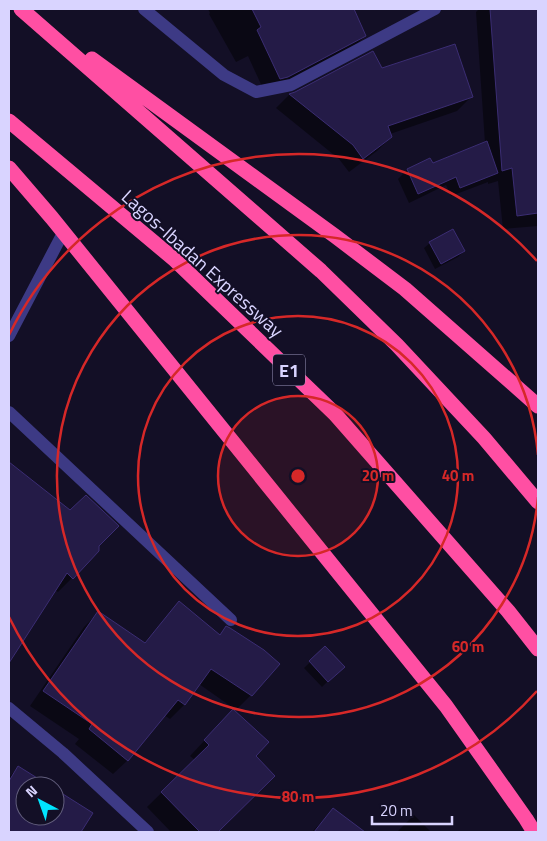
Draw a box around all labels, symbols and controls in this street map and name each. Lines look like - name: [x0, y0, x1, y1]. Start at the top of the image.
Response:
- street label: Lagos-Ibadan Expressway: [116, 182, 290, 344]
- road number: E1: [273, 354, 305, 386]
- text: 20 m: [362, 464, 394, 487]
- text: 40 m: [442, 464, 474, 487]
- centre of rings: [289, 467, 307, 485]
- text: 60 m: [452, 635, 484, 658]
- north arrow: [15, 776, 65, 826]
- text: N: [21, 780, 42, 802]
- text: 80 m: [282, 785, 314, 808]
- scale bar: [372, 794, 452, 826]
- text: 20 m: [380, 799, 413, 822]

